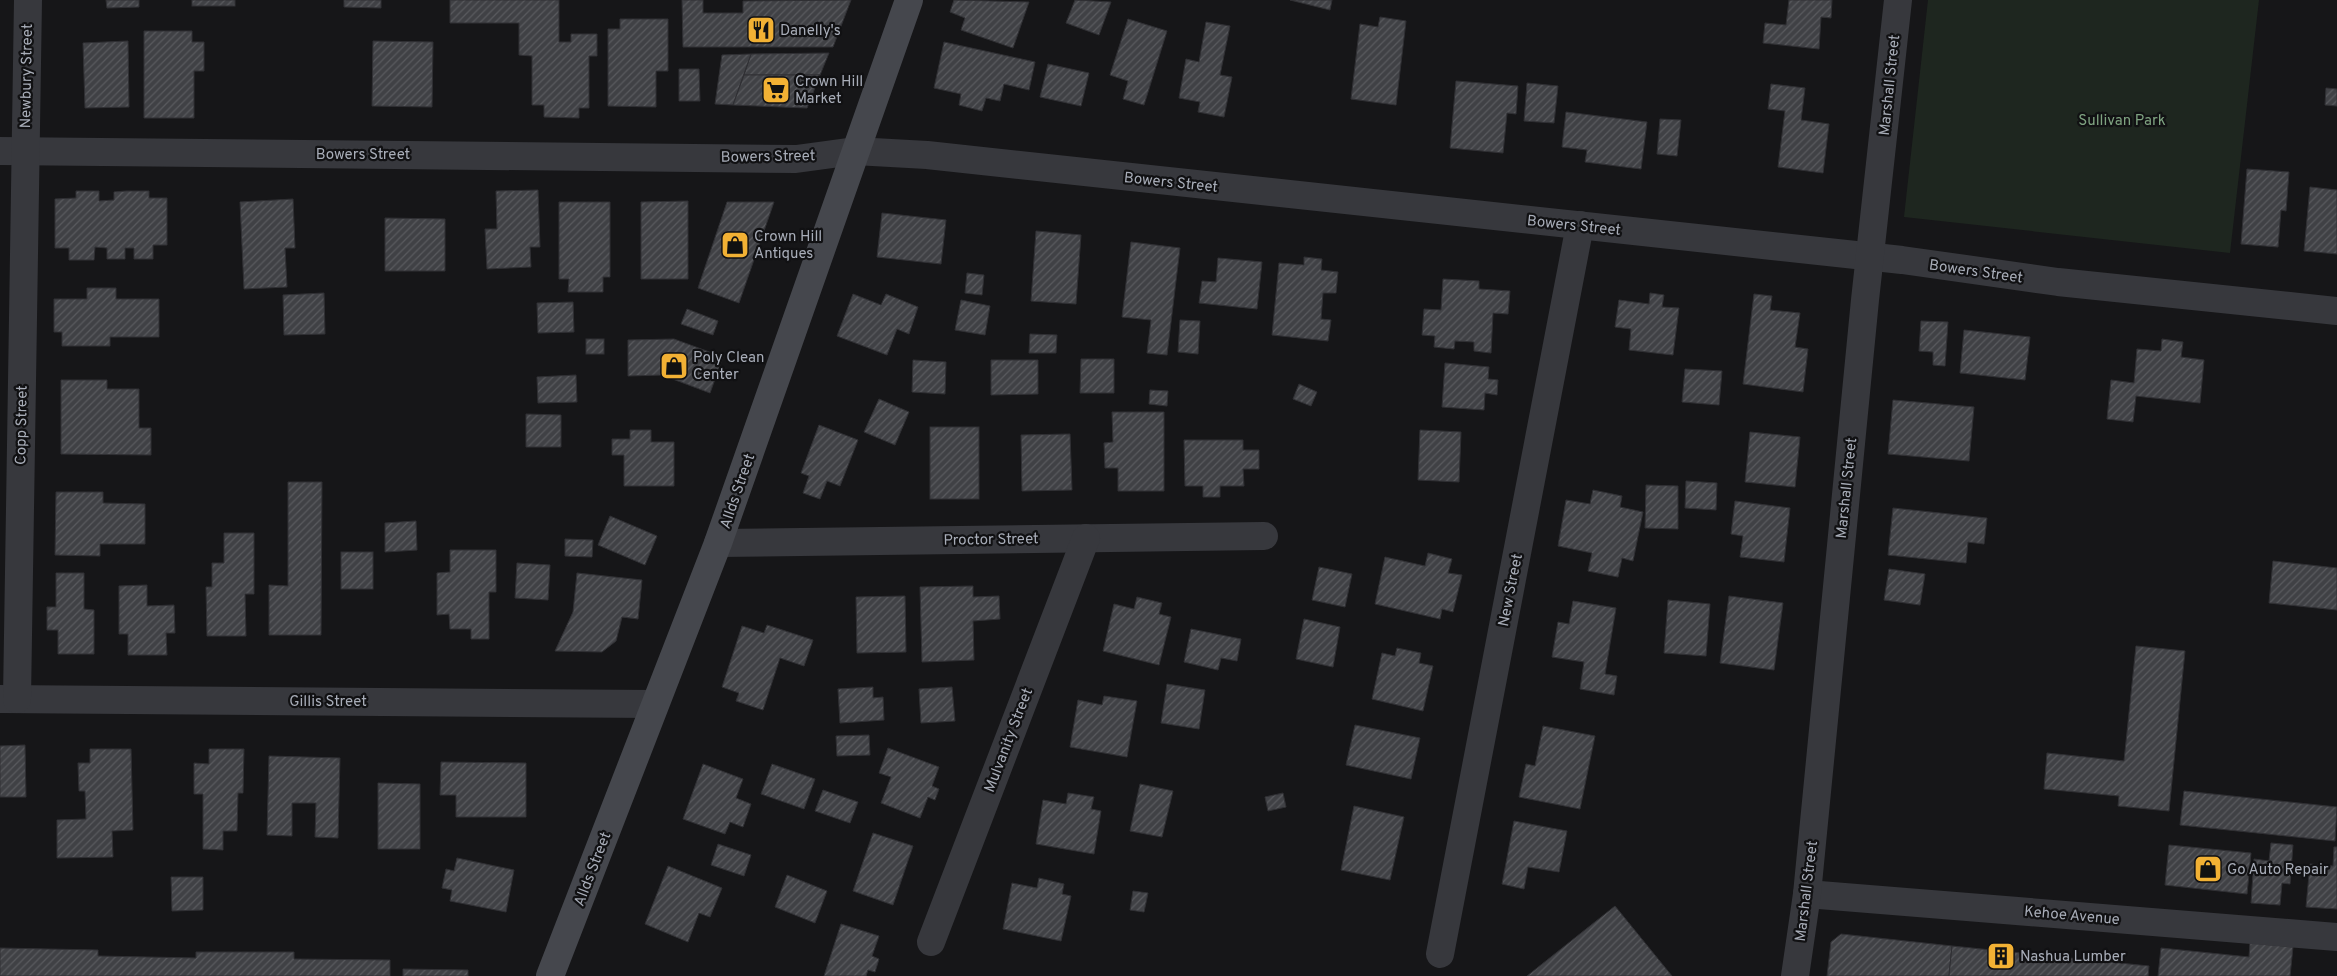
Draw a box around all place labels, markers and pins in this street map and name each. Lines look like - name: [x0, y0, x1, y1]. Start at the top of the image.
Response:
- restaurant icon: Danelly's: [746, 15, 776, 45]
- place label: Danelly's: [780, 22, 841, 41]
- place label: Crown Hill Market: [795, 73, 863, 109]
- supermarket icon: Crown Hill Market: [761, 75, 791, 105]
- place label: Crown Hill Antiques: [754, 228, 822, 264]
- shop icon: Crown Hill Antiques: [720, 230, 750, 260]
- place label: Poly Clean Center: [693, 349, 764, 385]
- shop icon: Poly Clean Center: [659, 351, 689, 381]
- shop icon: Go Auto Repair: [2193, 854, 2223, 884]
- place label: Go Auto Repair: [2227, 861, 2329, 880]
- building icon: Nashua Lumber: [1986, 941, 2016, 971]
- place label: Nashua Lumber: [2020, 948, 2126, 967]

